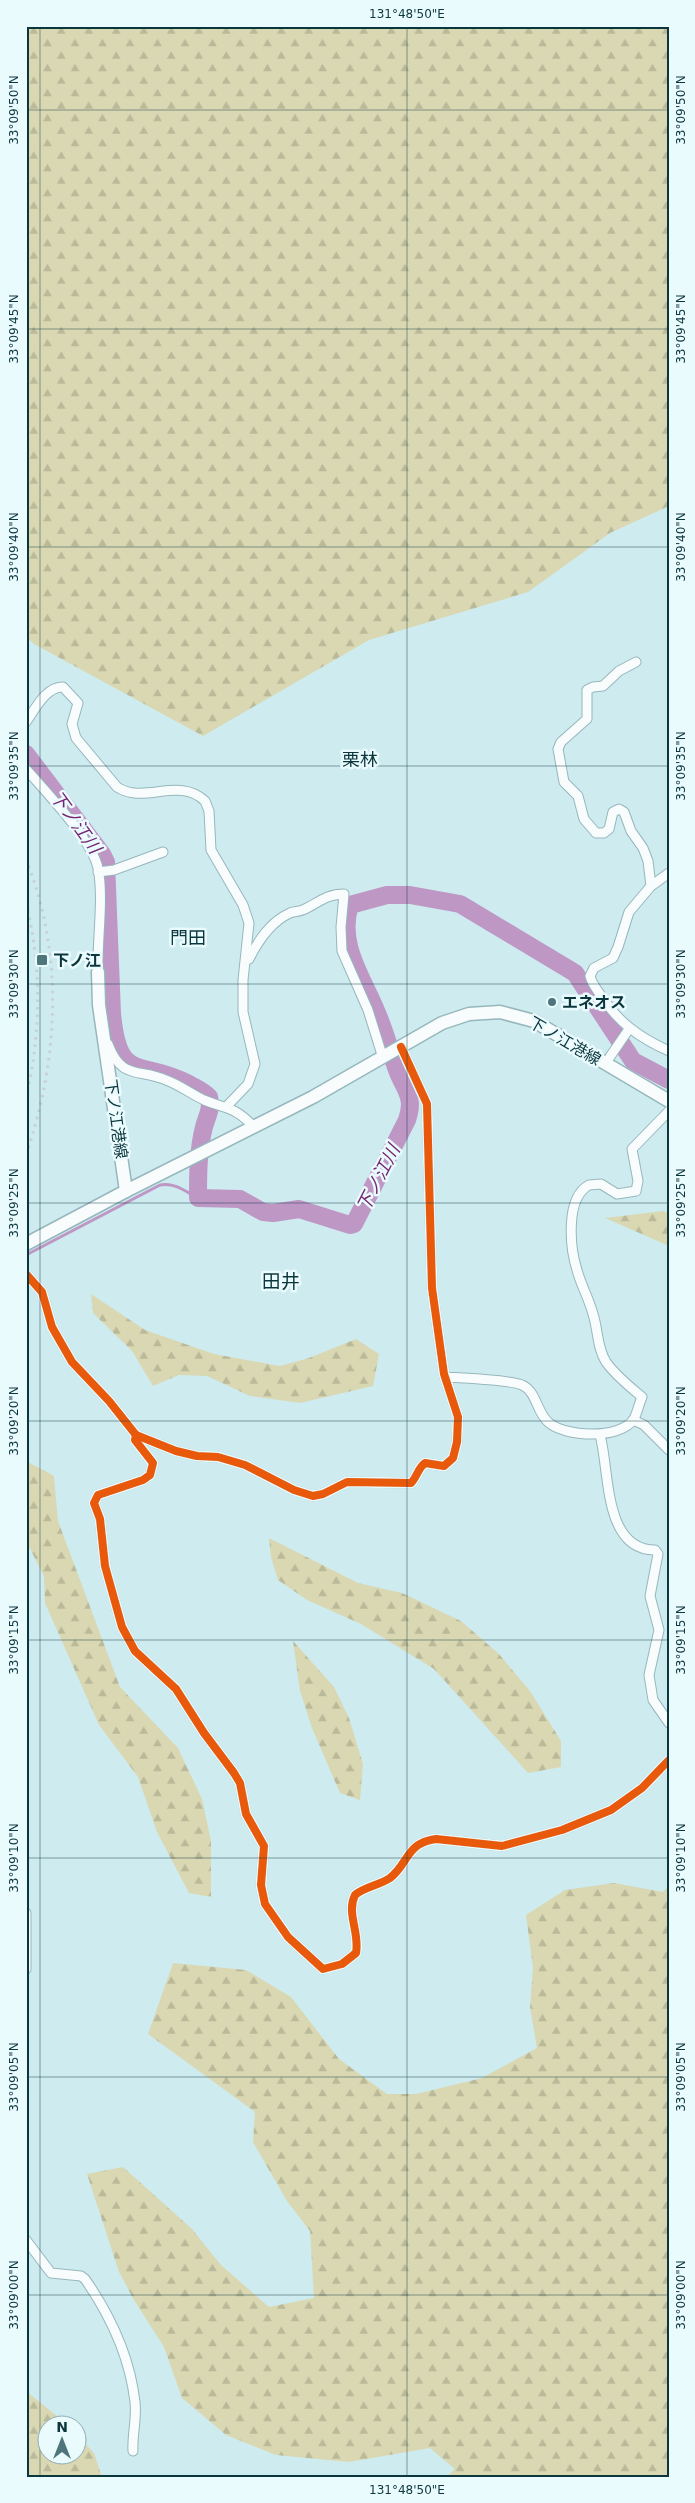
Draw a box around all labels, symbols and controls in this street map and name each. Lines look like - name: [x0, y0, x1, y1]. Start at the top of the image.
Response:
- text: 131°48'50"E: [369, 7, 445, 21]
- text: 33°09'50"N: [7, 75, 21, 145]
- text: 33°09'50"N: [674, 75, 688, 145]
- text: 33°09'45"N: [7, 294, 21, 364]
- text: 33°09'45"N: [674, 294, 688, 364]
- text: 33°09'40"N: [7, 512, 21, 582]
- text: 33°09'40"N: [674, 512, 688, 582]
- text: 33°09'35"N: [7, 731, 21, 801]
- text: 33°09'35"N: [674, 731, 688, 801]
- district label: 栗林: [342, 749, 378, 770]
- water label: 下ノ江川: [46, 787, 107, 859]
- district label: 門田: [170, 927, 206, 948]
- text: 33°09'30"N: [7, 949, 21, 1019]
- text: 33°09'30"N: [674, 949, 688, 1019]
- place label: 下ノ江: [53, 951, 101, 970]
- marker: 下ノ江: [35, 953, 49, 967]
- place label: エネオス: [562, 993, 626, 1012]
- marker: エネオス: [546, 996, 558, 1008]
- street label: 下ノ江港線: [526, 1013, 604, 1069]
- street label: 下ノ江港線: [101, 1078, 131, 1160]
- water label: 下ノ江川: [352, 1139, 405, 1215]
- text: 33°09'25"N: [7, 1168, 21, 1238]
- text: 33°09'25"N: [674, 1168, 688, 1238]
- district label: 田井: [262, 1270, 300, 1292]
- text: 33°09'20"N: [7, 1386, 21, 1456]
- text: 33°09'20"N: [674, 1386, 688, 1456]
- text: 33°09'15"N: [7, 1605, 21, 1675]
- text: 33°09'15"N: [674, 1605, 688, 1675]
- text: 33°09'10"N: [7, 1823, 21, 1893]
- text: 33°09'10"N: [674, 1823, 688, 1893]
- text: 33°09'05"N: [7, 2042, 21, 2112]
- text: 33°09'05"N: [674, 2042, 688, 2112]
- text: 33°09'00"N: [7, 2260, 21, 2330]
- text: 33°09'00"N: [674, 2260, 688, 2330]
- north arrow: [38, 2416, 88, 2466]
- text: N: [56, 2419, 68, 2435]
- text: 131°48'50"E: [369, 2483, 445, 2497]

